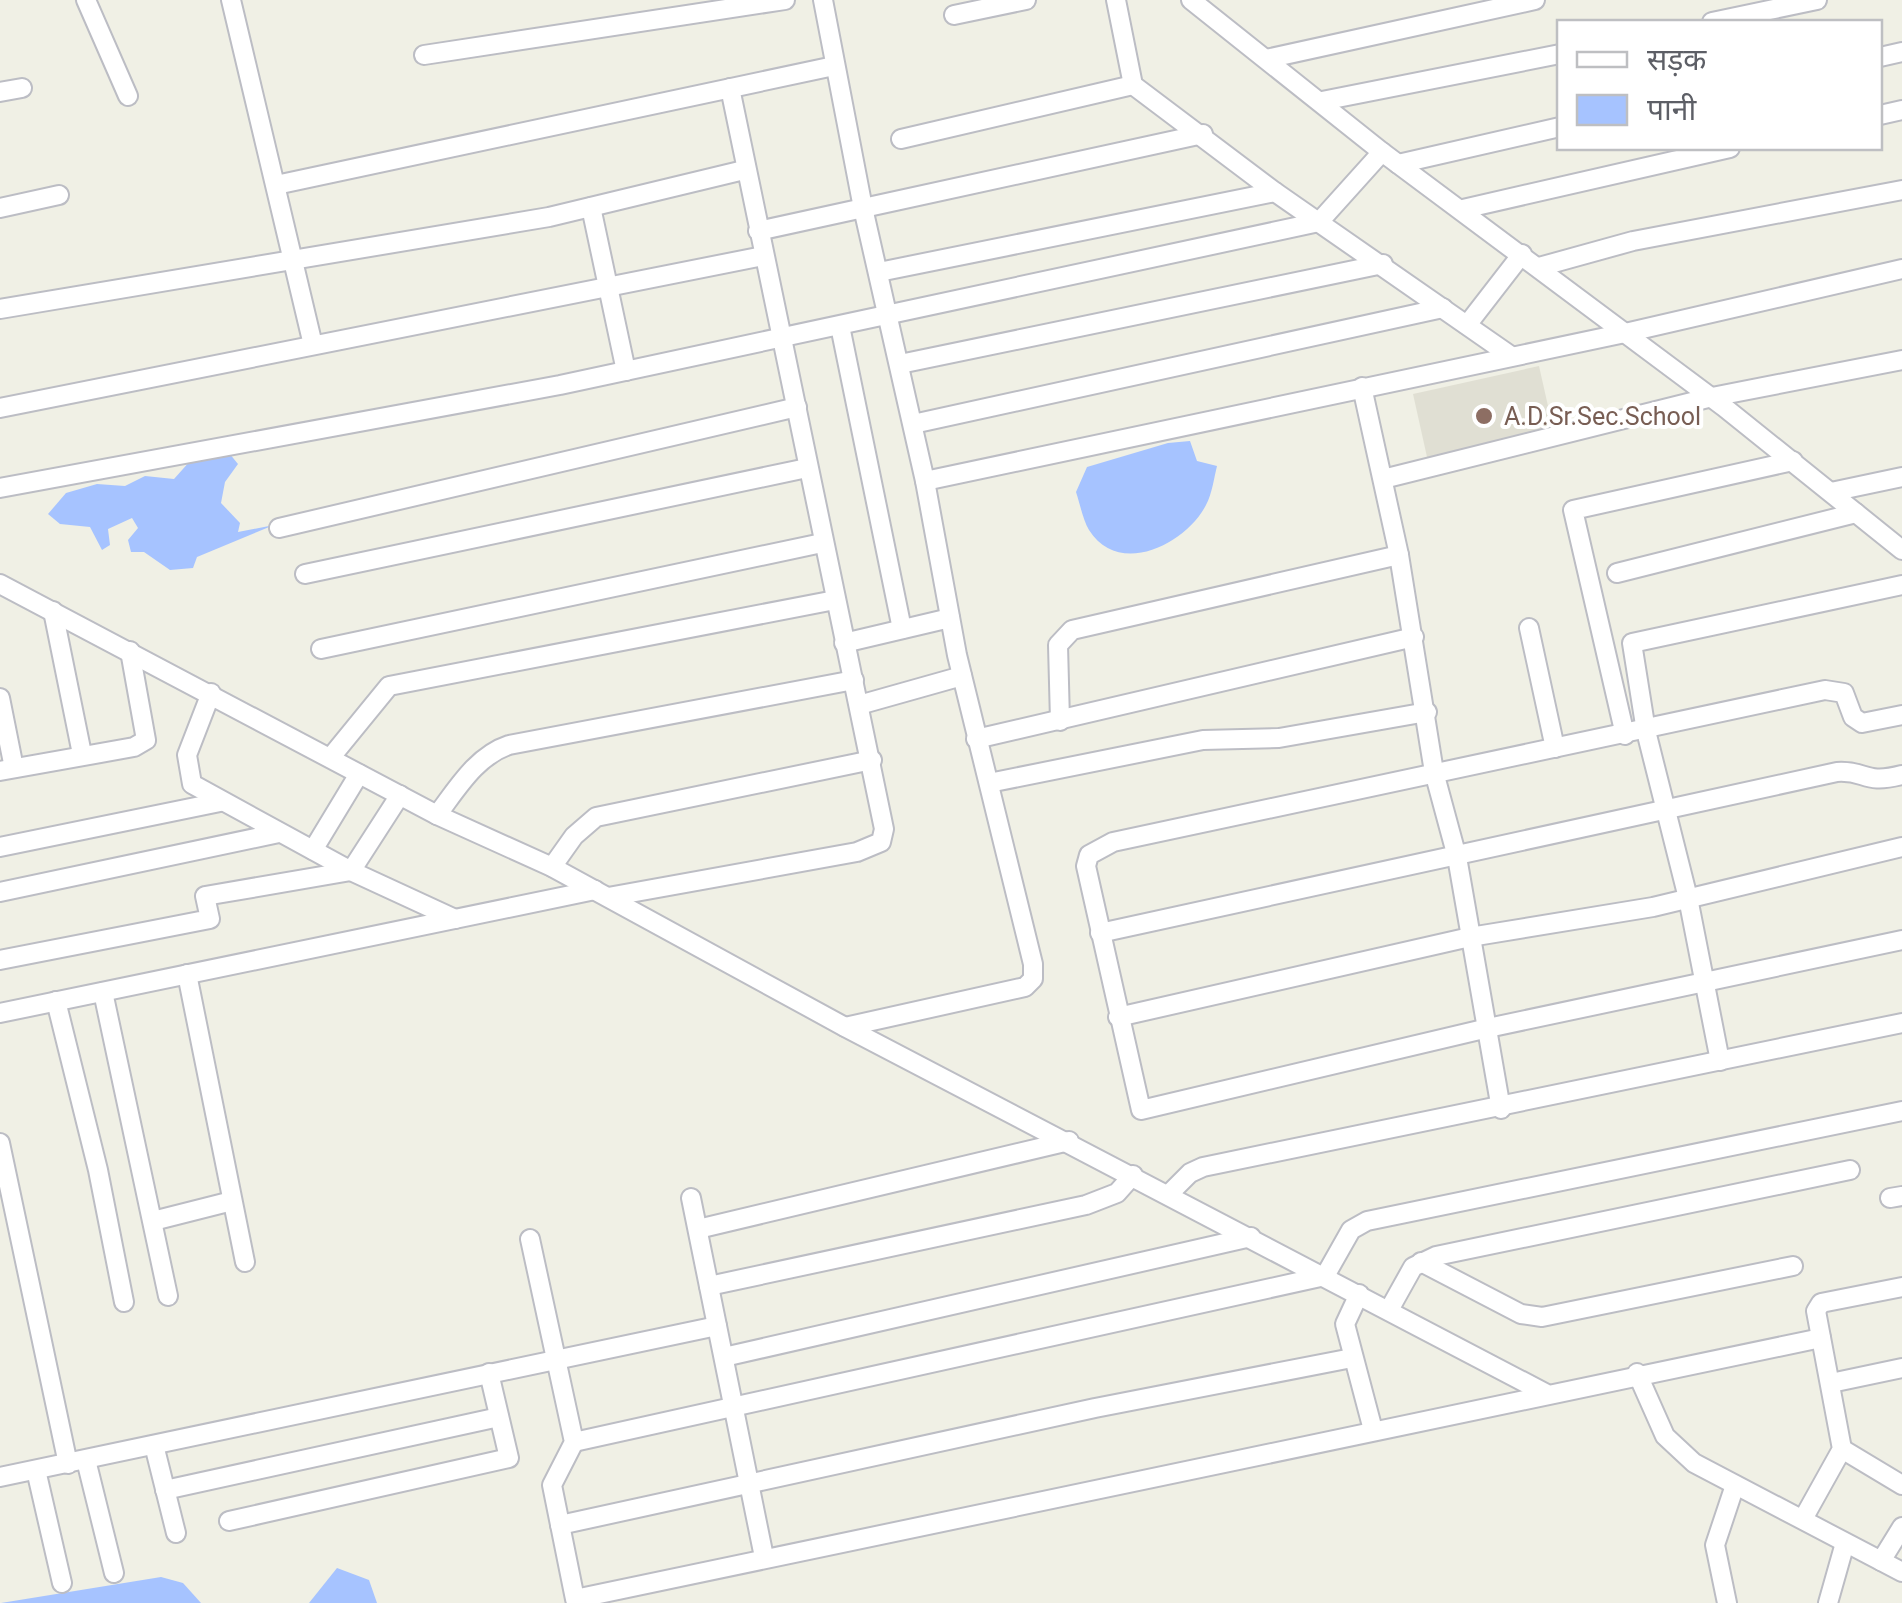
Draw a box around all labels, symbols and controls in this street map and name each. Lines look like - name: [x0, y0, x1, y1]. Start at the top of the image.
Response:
- legend: [1557, 20, 1882, 150]
- text: सड़क: [1647, 42, 1707, 77]
- text: पानी: [1647, 92, 1697, 127]
- place label: A.D.Sr.Sec.School: [1504, 402, 1701, 431]
- marker: A.D.Sr.Sec.School: [1473, 405, 1495, 427]

